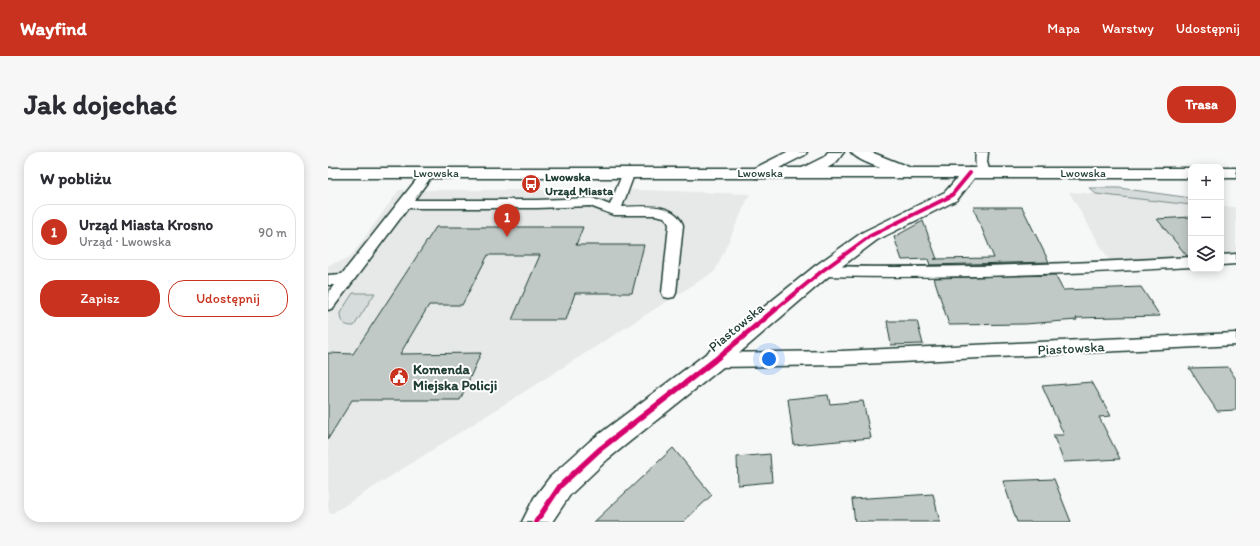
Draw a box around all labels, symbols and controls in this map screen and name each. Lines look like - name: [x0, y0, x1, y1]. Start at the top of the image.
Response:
- text: Wayfind: [20, 17, 87, 40]
- text: Mapa: [1047, 20, 1080, 37]
- text: Warstwy: [1102, 20, 1154, 37]
- text: Udostępnij: [1176, 20, 1240, 37]
- button: Trasa: [1167, 86, 1236, 123]
- text: Jak dojechać: [24, 87, 177, 121]
- map controls: [1188, 164, 1224, 272]
- button: +: [1188, 164, 1224, 200]
- street label: Lwowska: [413, 166, 459, 180]
- street label: Lwowska: [737, 166, 783, 180]
- street label: Lwowska: [1060, 166, 1106, 180]
- text: W pobliżu: [40, 168, 111, 188]
- place label: Lwowska Urząd Miasta: [545, 170, 614, 199]
- bus stop icon: Lwowska Urząd Miasta: [520, 173, 542, 195]
- button: −: [1188, 200, 1224, 236]
- pin: 1: [494, 204, 520, 237]
- text: Urząd Miasta Krosno: [79, 216, 213, 234]
- text: 1: [51, 225, 57, 240]
- text: 90 m: [258, 225, 287, 240]
- text: Urząd · Lwowska: [79, 234, 171, 249]
- button: layers: [1188, 236, 1224, 272]
- button: Zapisz: [40, 280, 160, 317]
- button: Udostępnij: [168, 280, 288, 317]
- street label: Piastowska: [705, 299, 768, 356]
- street label: Piastowska: [1037, 338, 1106, 359]
- your location: [759, 349, 779, 369]
- place label: Komenda Miejska Policji: [413, 361, 497, 394]
- public building icon: Komenda Miejska Policji: [388, 366, 410, 388]

